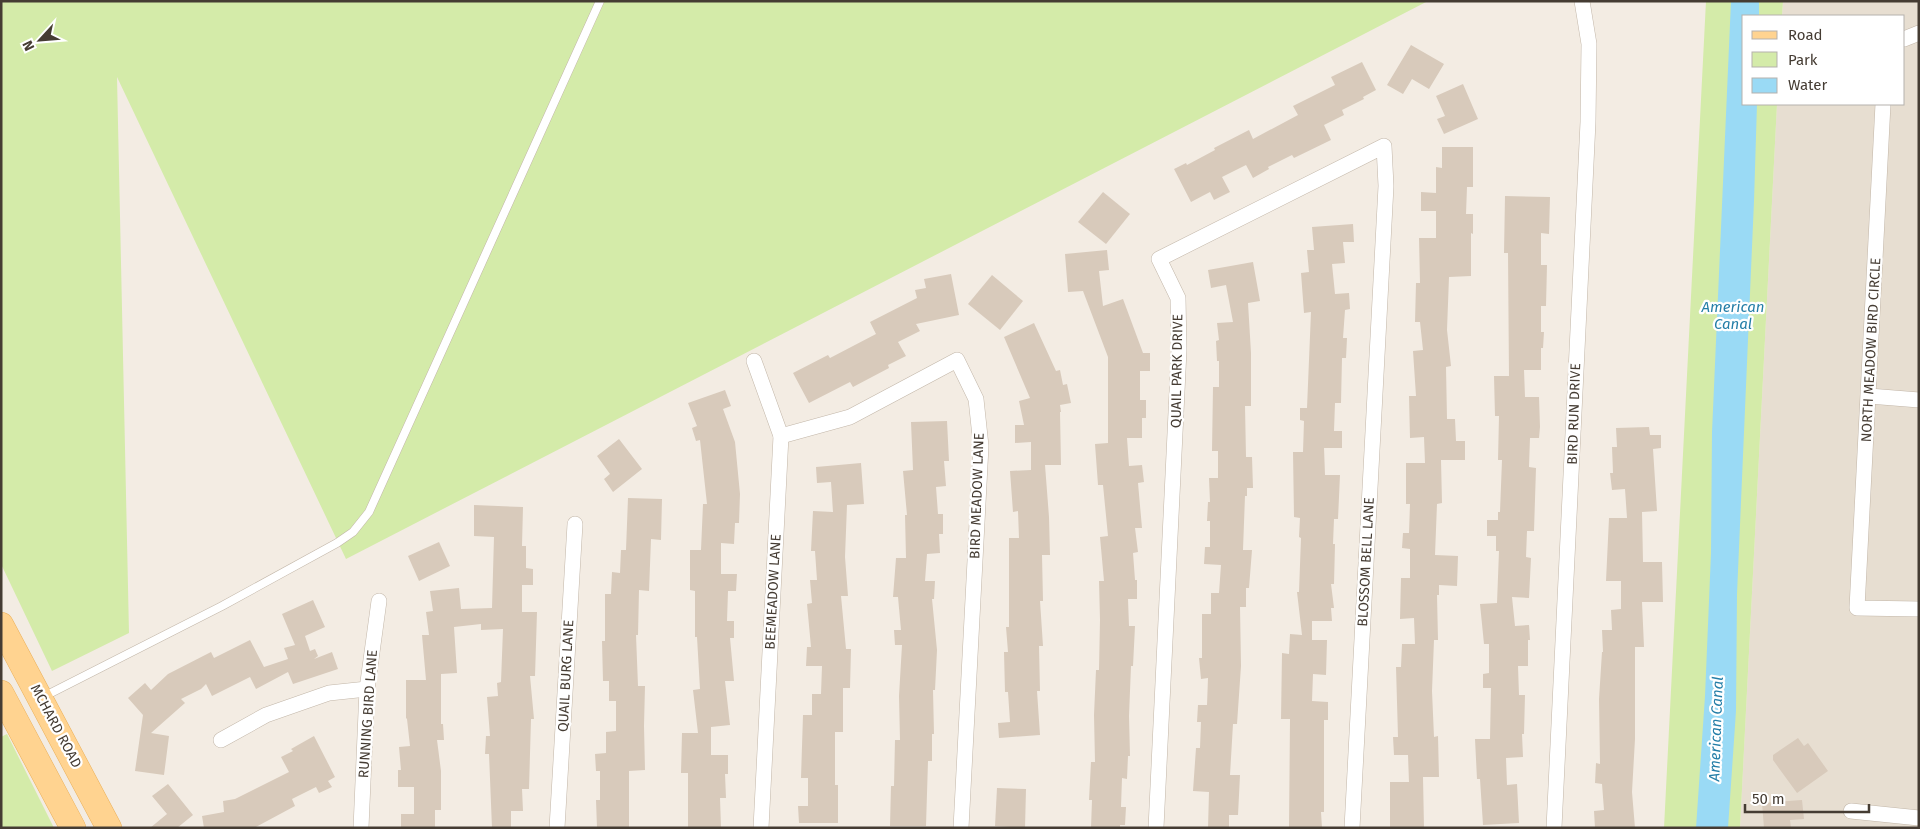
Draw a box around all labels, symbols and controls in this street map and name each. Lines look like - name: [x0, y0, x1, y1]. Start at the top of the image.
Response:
- north arrow: [15, 15, 65, 65]
- legend: [1742, 15, 1905, 105]
- text: Road: [1788, 26, 1823, 44]
- text: N: [19, 38, 38, 53]
- text: Park: [1788, 51, 1818, 69]
- text: Water: [1788, 76, 1827, 94]
- street label: NORTH MEADOW BIRD CIRCLE: [1858, 257, 1884, 443]
- water label: American Canal: [1701, 298, 1764, 333]
- street label: QUAIL PARK DRIVE: [1168, 314, 1186, 428]
- street label: BIRD RUN DRIVE: [1564, 363, 1584, 465]
- street label: BIRD MEADOW LANE: [966, 433, 988, 559]
- street label: BLOSSOM BELL LANE: [1354, 497, 1378, 627]
- street label: BEEMEADOW LANE: [761, 534, 785, 650]
- street label: QUAIL BURG LANE: [555, 619, 577, 733]
- street label: RUNNING BIRD LANE: [355, 649, 381, 779]
- water label: American Canal: [1705, 676, 1727, 783]
- street label: MCHARD ROAD: [27, 681, 85, 771]
- scale bar: [1745, 782, 1869, 814]
- text: 50 m: [1752, 790, 1785, 808]

